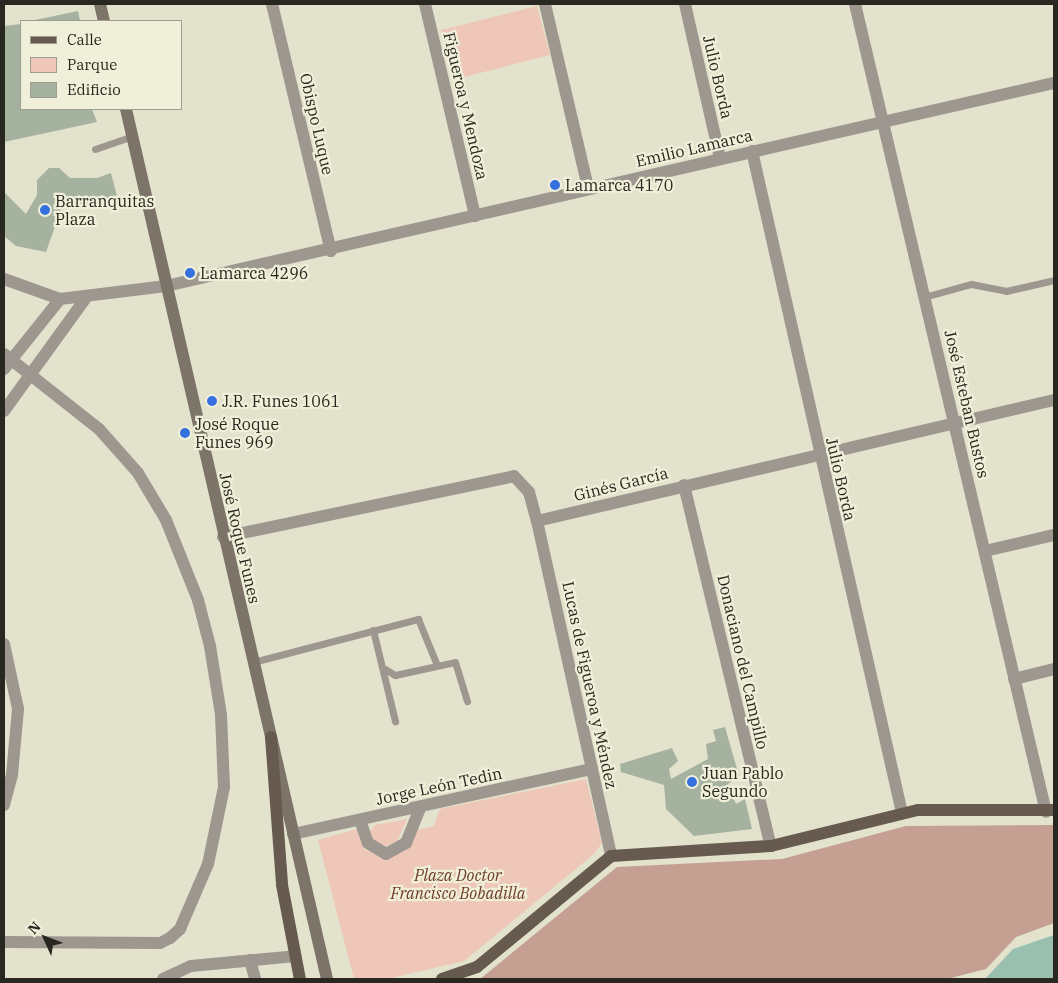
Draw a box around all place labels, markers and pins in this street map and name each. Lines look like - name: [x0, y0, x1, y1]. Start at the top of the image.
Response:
- place label: Lamarca 4170: [565, 175, 673, 195]
- marker: Lamarca 4170: [549, 179, 561, 191]
- place label: Barranquitas Plaza: [55, 191, 154, 229]
- marker: Barranquitas Plaza: [39, 204, 51, 216]
- place label: Lamarca 4296: [200, 263, 308, 283]
- marker: Lamarca 4296: [184, 267, 196, 279]
- place label: J.R. Funes 1061: [222, 391, 340, 411]
- marker: J.R. Funes 1061: [206, 395, 218, 407]
- place label: José Roque Funes 969: [195, 414, 279, 452]
- marker: José Roque Funes 969: [179, 427, 191, 439]
- place label: Juan Pablo Segundo: [702, 763, 784, 801]
- marker: Juan Pablo Segundo: [686, 776, 698, 788]

